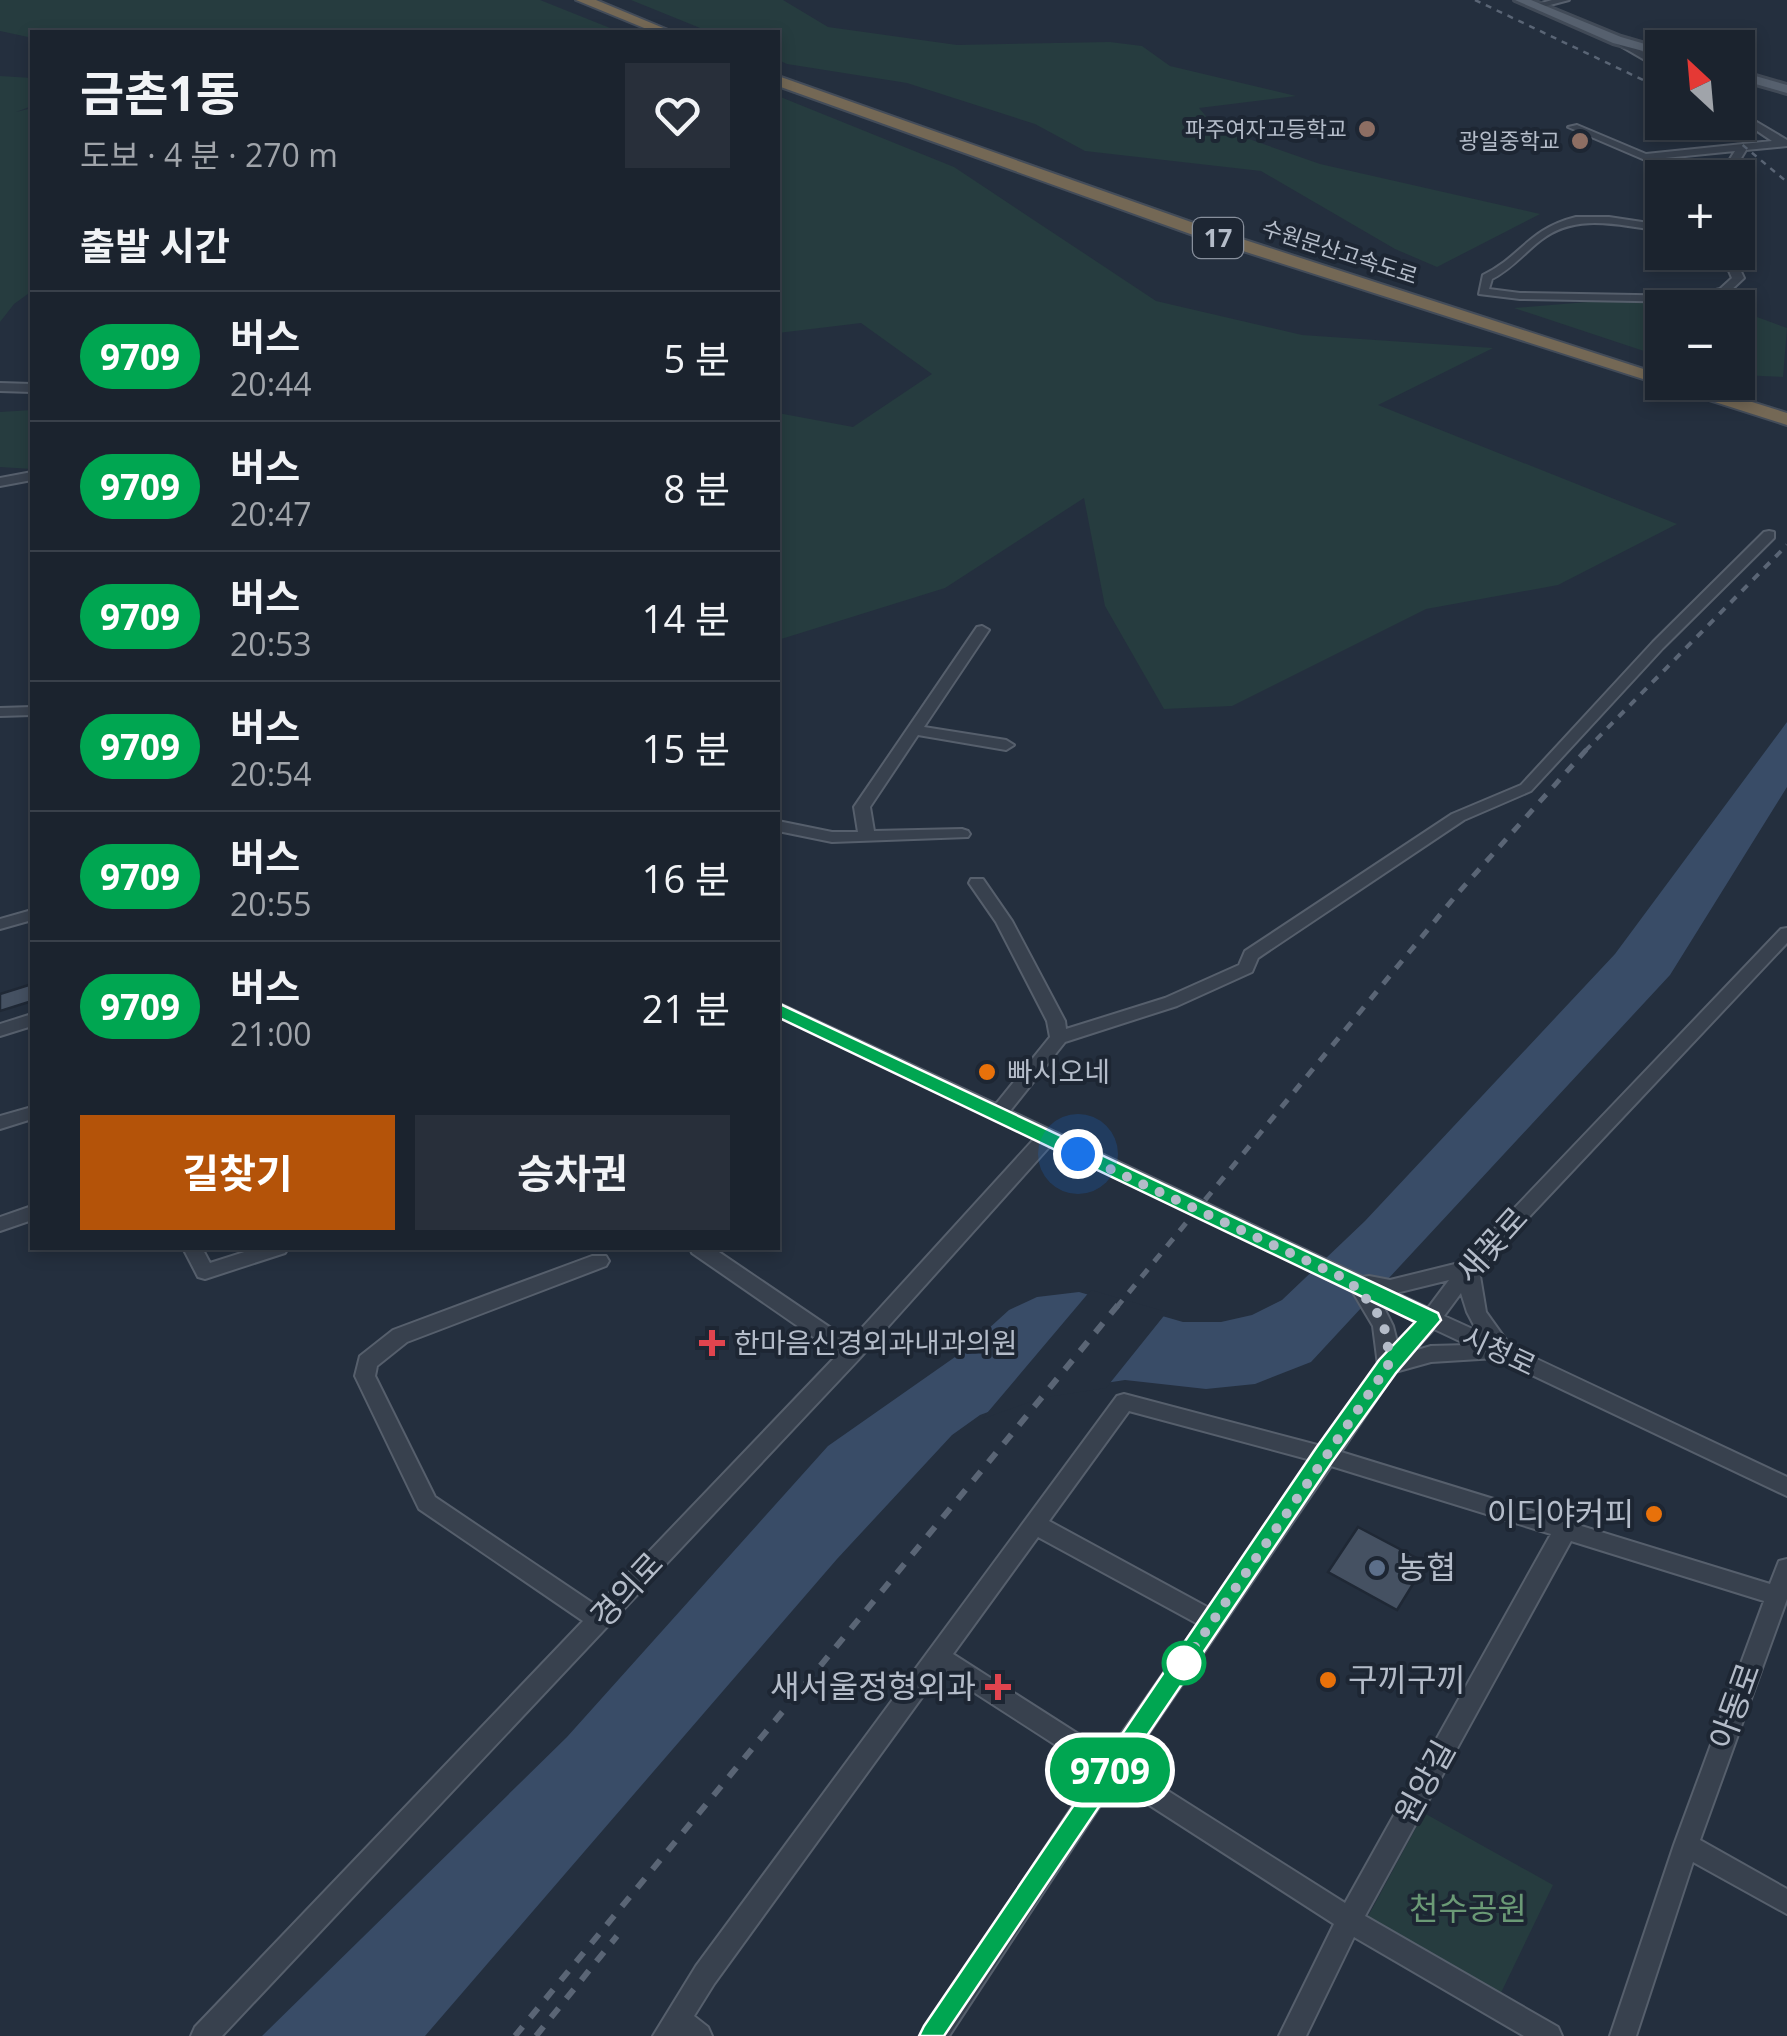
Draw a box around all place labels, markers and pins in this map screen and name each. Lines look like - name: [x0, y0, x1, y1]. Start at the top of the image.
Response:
- place label: 파주여자고등학교: [1185, 113, 1347, 143]
- marker: 파주여자고등학교: [1356, 118, 1378, 140]
- place label: 광일중학교: [1459, 125, 1560, 155]
- marker: 광일중학교: [1569, 130, 1591, 152]
- place label: 빠시오네: [1007, 1052, 1110, 1090]
- marker: 빠시오네: [976, 1061, 998, 1083]
- place label: 한마음신경외과내과의원: [734, 1323, 1017, 1361]
- marker: 한마음신경외과내과의원: [699, 1330, 725, 1356]
- place label: 이디야커피: [1487, 1491, 1634, 1534]
- marker: 이디야커피: [1643, 1503, 1665, 1525]
- place label: 농협: [1397, 1545, 1456, 1588]
- marker: 농협: [1366, 1557, 1388, 1579]
- unlabelled marker: [1163, 1642, 1205, 1684]
- place label: 구끼구끼: [1348, 1657, 1466, 1700]
- place label: 새서울정형외과: [770, 1664, 976, 1707]
- marker: 구끼구끼: [1317, 1669, 1339, 1691]
- marker: 새서울정형외과: [985, 1674, 1011, 1700]

